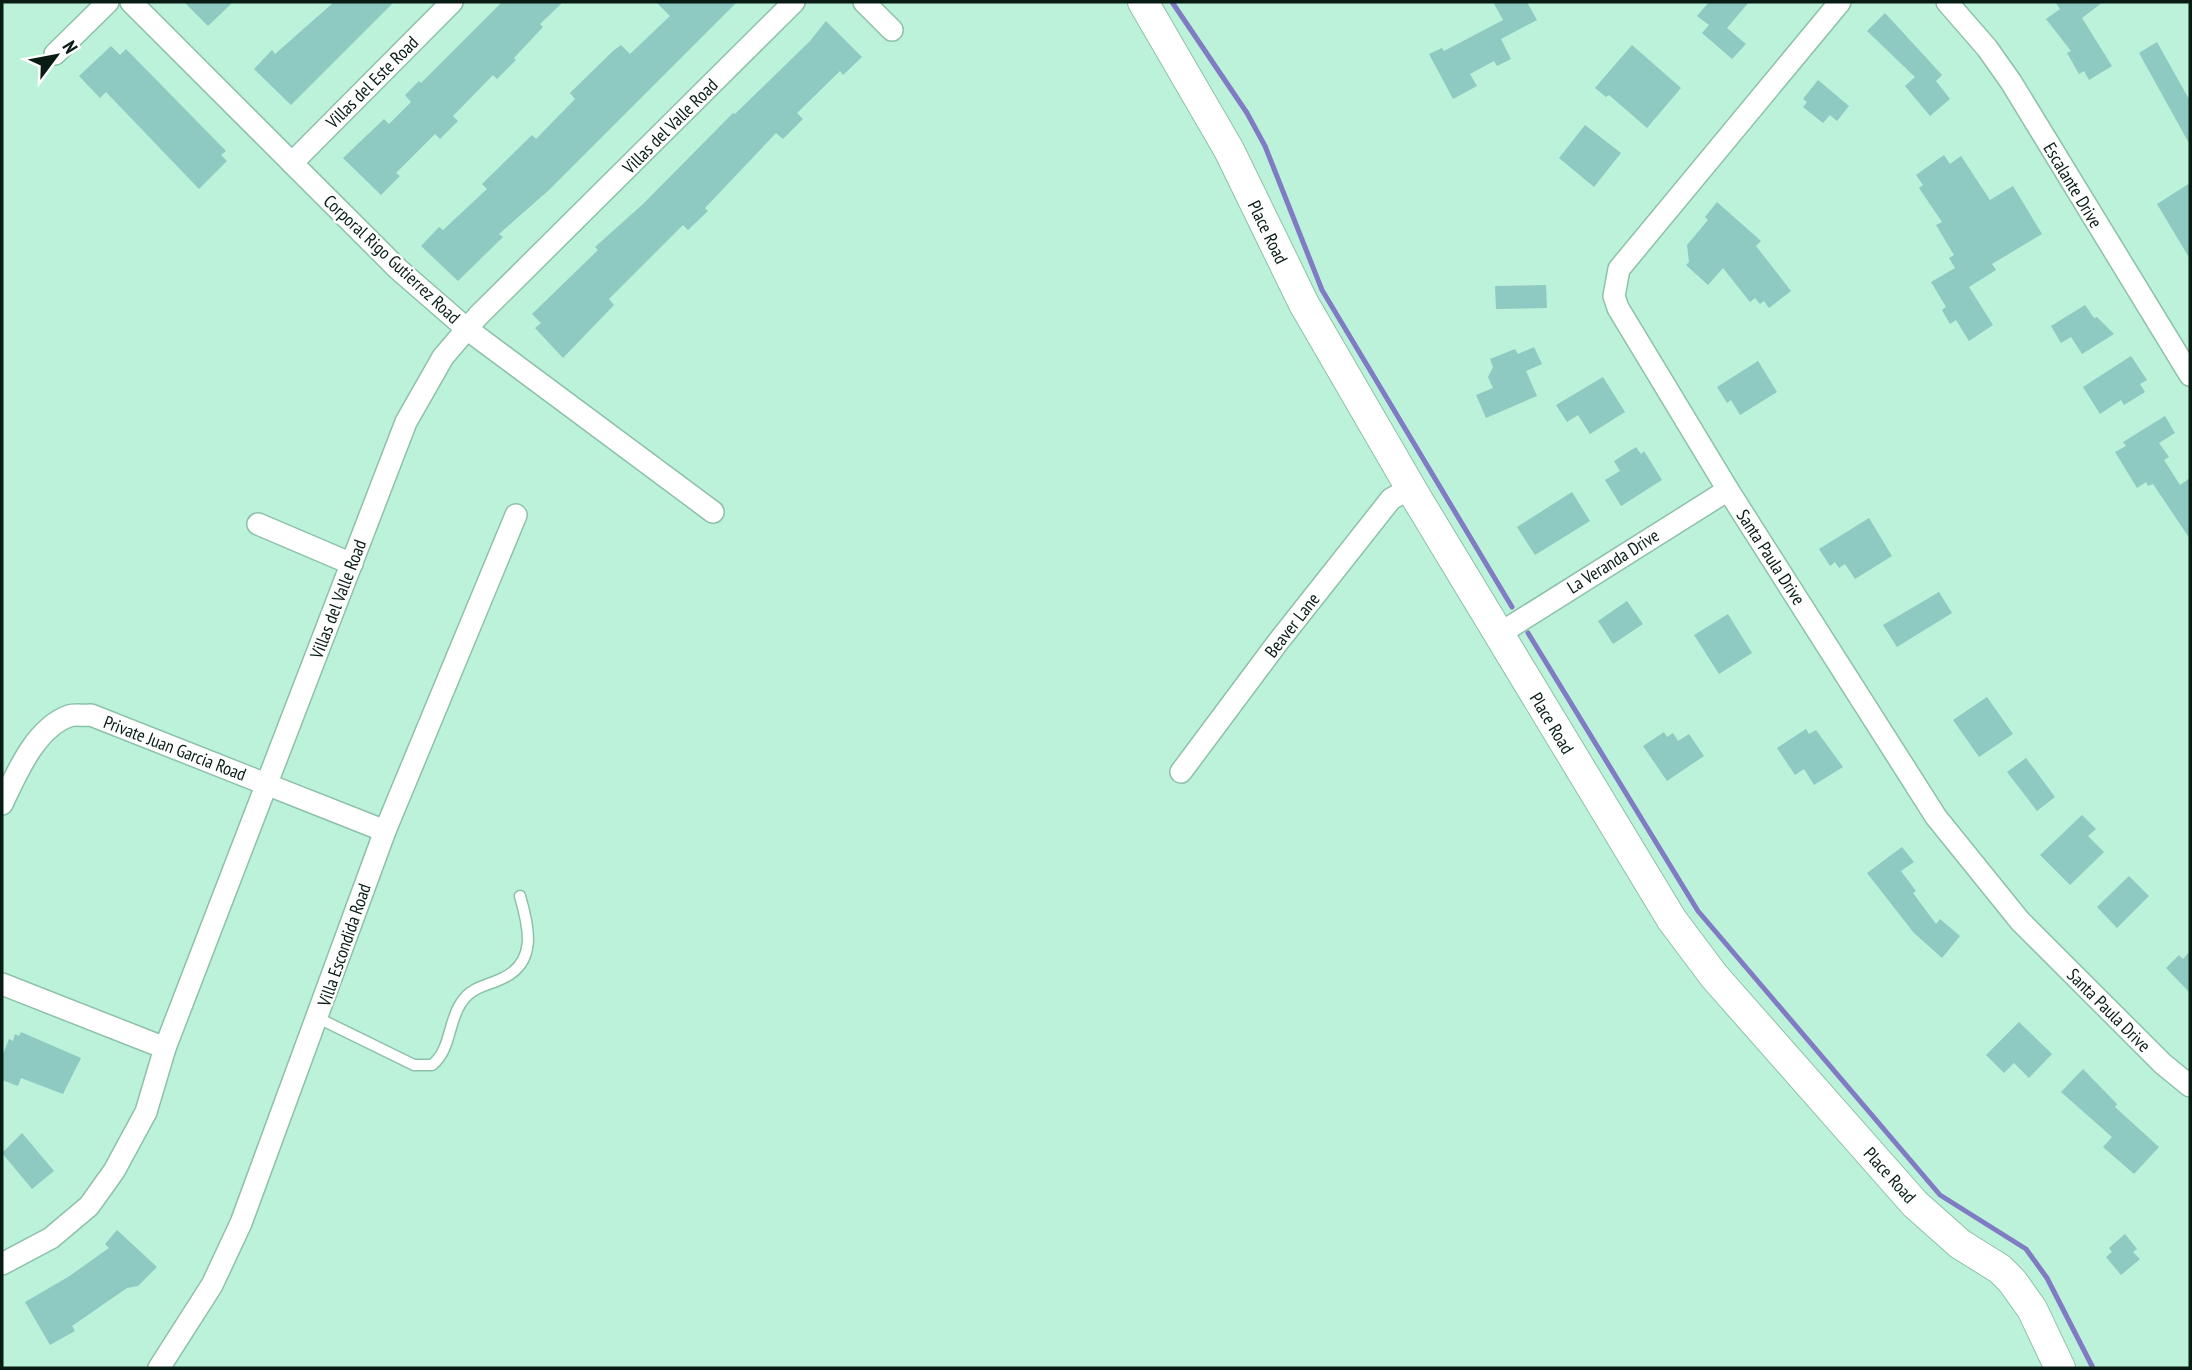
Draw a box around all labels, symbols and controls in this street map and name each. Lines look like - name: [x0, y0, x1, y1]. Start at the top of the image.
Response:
- north arrow: [21, 21, 91, 91]
- street label: Villas del Este Road: [320, 31, 423, 134]
- text: N: [58, 36, 83, 58]
- street label: Villas del Valle Road: [617, 73, 723, 179]
- street label: Escalante Drive: [2039, 138, 2107, 232]
- street label: Corporal Rigo Gutierrez Road: [319, 190, 465, 328]
- street label: Place Road: [1243, 197, 1293, 267]
- street label: Santa Paula Drive: [1732, 505, 1810, 609]
- street label: La Veranda Drive: [1563, 524, 1663, 598]
- street label: Villas del Valle Road: [304, 536, 371, 663]
- street label: Beaver Lane: [1260, 588, 1324, 662]
- street label: Place Road: [1525, 688, 1579, 758]
- street label: Private Juan Garcia Road: [100, 710, 250, 786]
- street label: Villa Escondida Road: [312, 881, 376, 1010]
- street label: Santa Paula Drive: [2062, 963, 2156, 1057]
- street label: Place Road: [1859, 1142, 1921, 1208]

